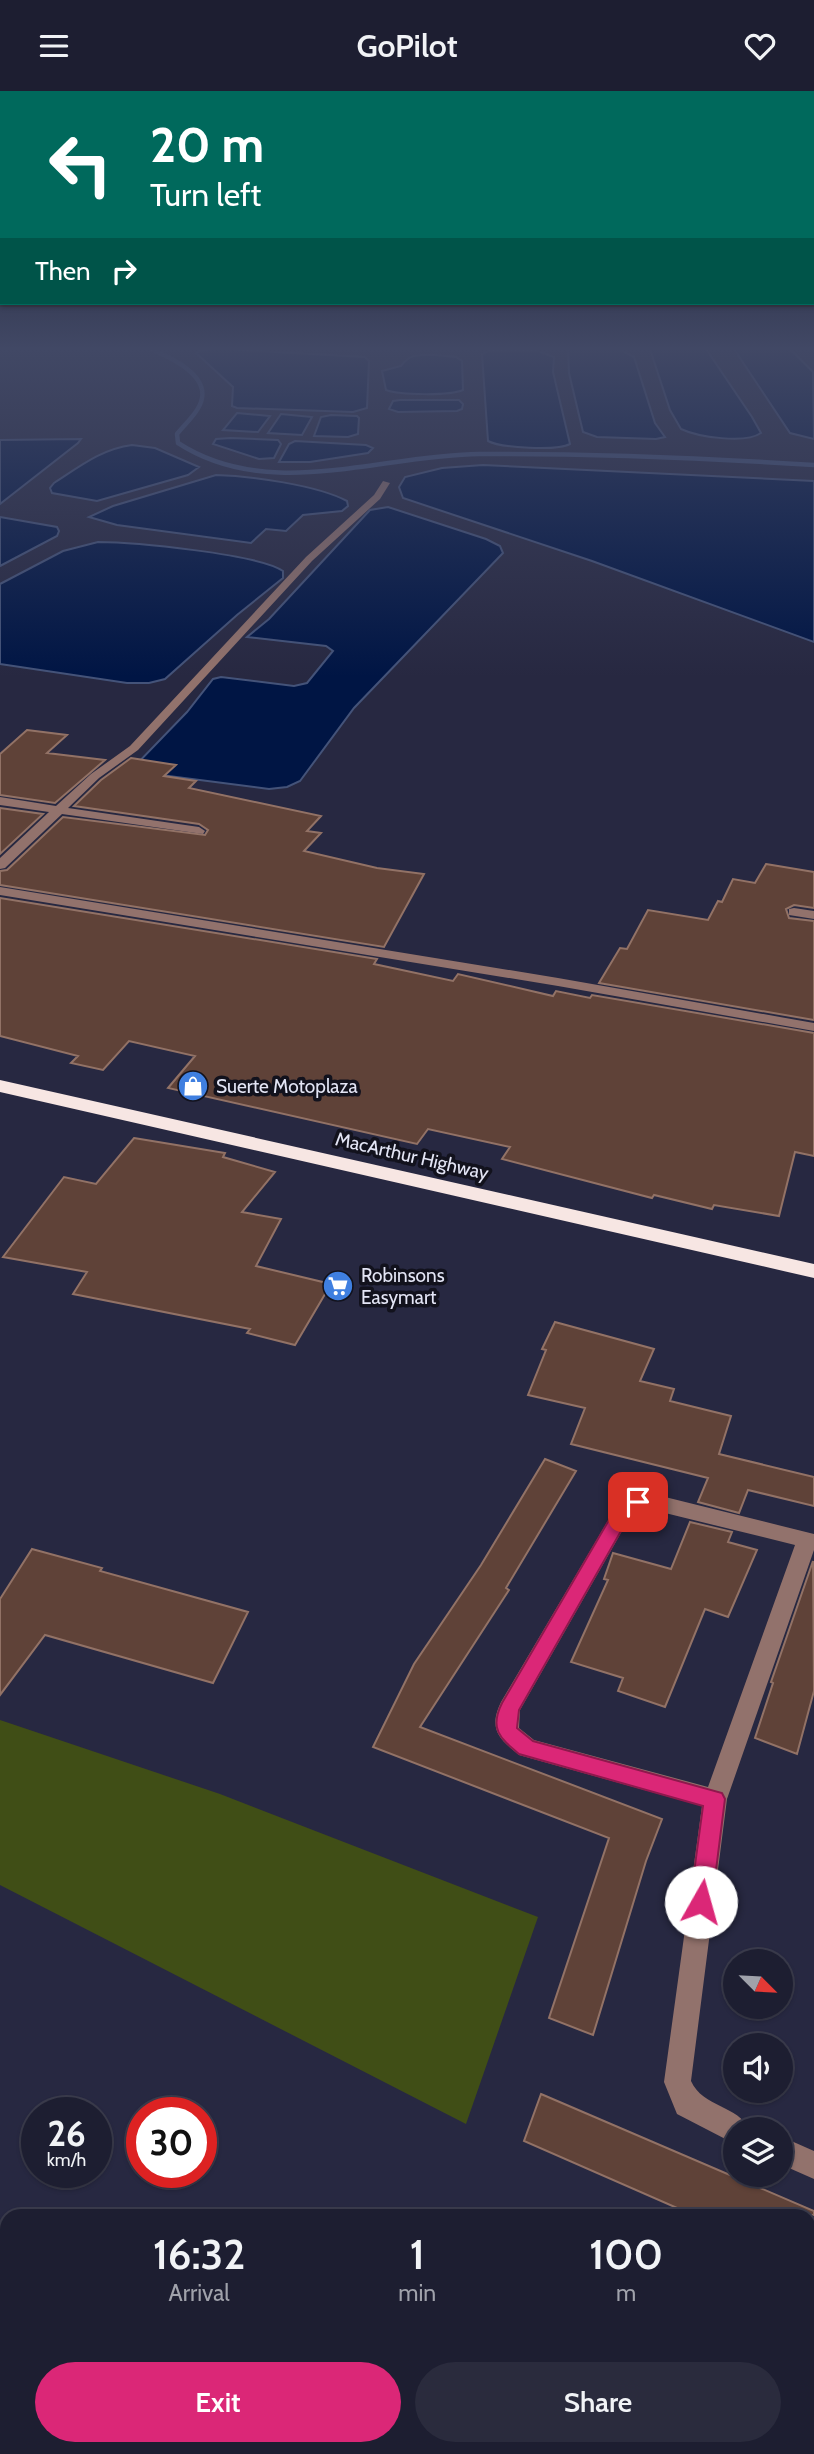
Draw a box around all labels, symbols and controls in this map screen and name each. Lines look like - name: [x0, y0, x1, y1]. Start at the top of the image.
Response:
- text: GoPilot: [356, 26, 458, 65]
- icon: menu: [35, 27, 73, 65]
- icon: heart: [741, 27, 779, 65]
- text: 20 m: [150, 115, 264, 174]
- icon: left: [35, 119, 126, 210]
- text: Turn left: [150, 175, 261, 214]
- icon: right: [105, 252, 143, 290]
- text: Then: [35, 255, 91, 287]
- shop icon: Suerte Motoplaza: [176, 1069, 210, 1103]
- place label: Suerte Motoplaza: [216, 1075, 358, 1098]
- street label: MacArthur Highway: [333, 1127, 491, 1185]
- place label: Robinsons Easymart: [361, 1264, 445, 1309]
- supermarket icon: Robinsons Easymart: [321, 1269, 355, 1303]
- pin: [608, 1472, 668, 1532]
- icon: arrive: [619, 1483, 657, 1521]
- position arrow: [664, 1865, 738, 1939]
- north arrow: [723, 1949, 793, 2019]
- map controls: [723, 1949, 793, 2187]
- button: sound: [723, 2033, 793, 2103]
- speed limit sign: 30: [126, 2097, 217, 2188]
- text: 26: [47, 2112, 86, 2155]
- button: layers: [723, 2117, 793, 2187]
- text: km/h: [47, 2149, 86, 2171]
- text: 16:32: [153, 2228, 245, 2280]
- text: 1: [410, 2228, 425, 2280]
- text: 100: [589, 2228, 663, 2280]
- text: Arrival: [169, 2279, 230, 2307]
- text: min: [398, 2279, 436, 2307]
- text: m: [616, 2279, 636, 2307]
- button: Exit: [35, 2362, 401, 2442]
- button: Share: [415, 2362, 781, 2442]

